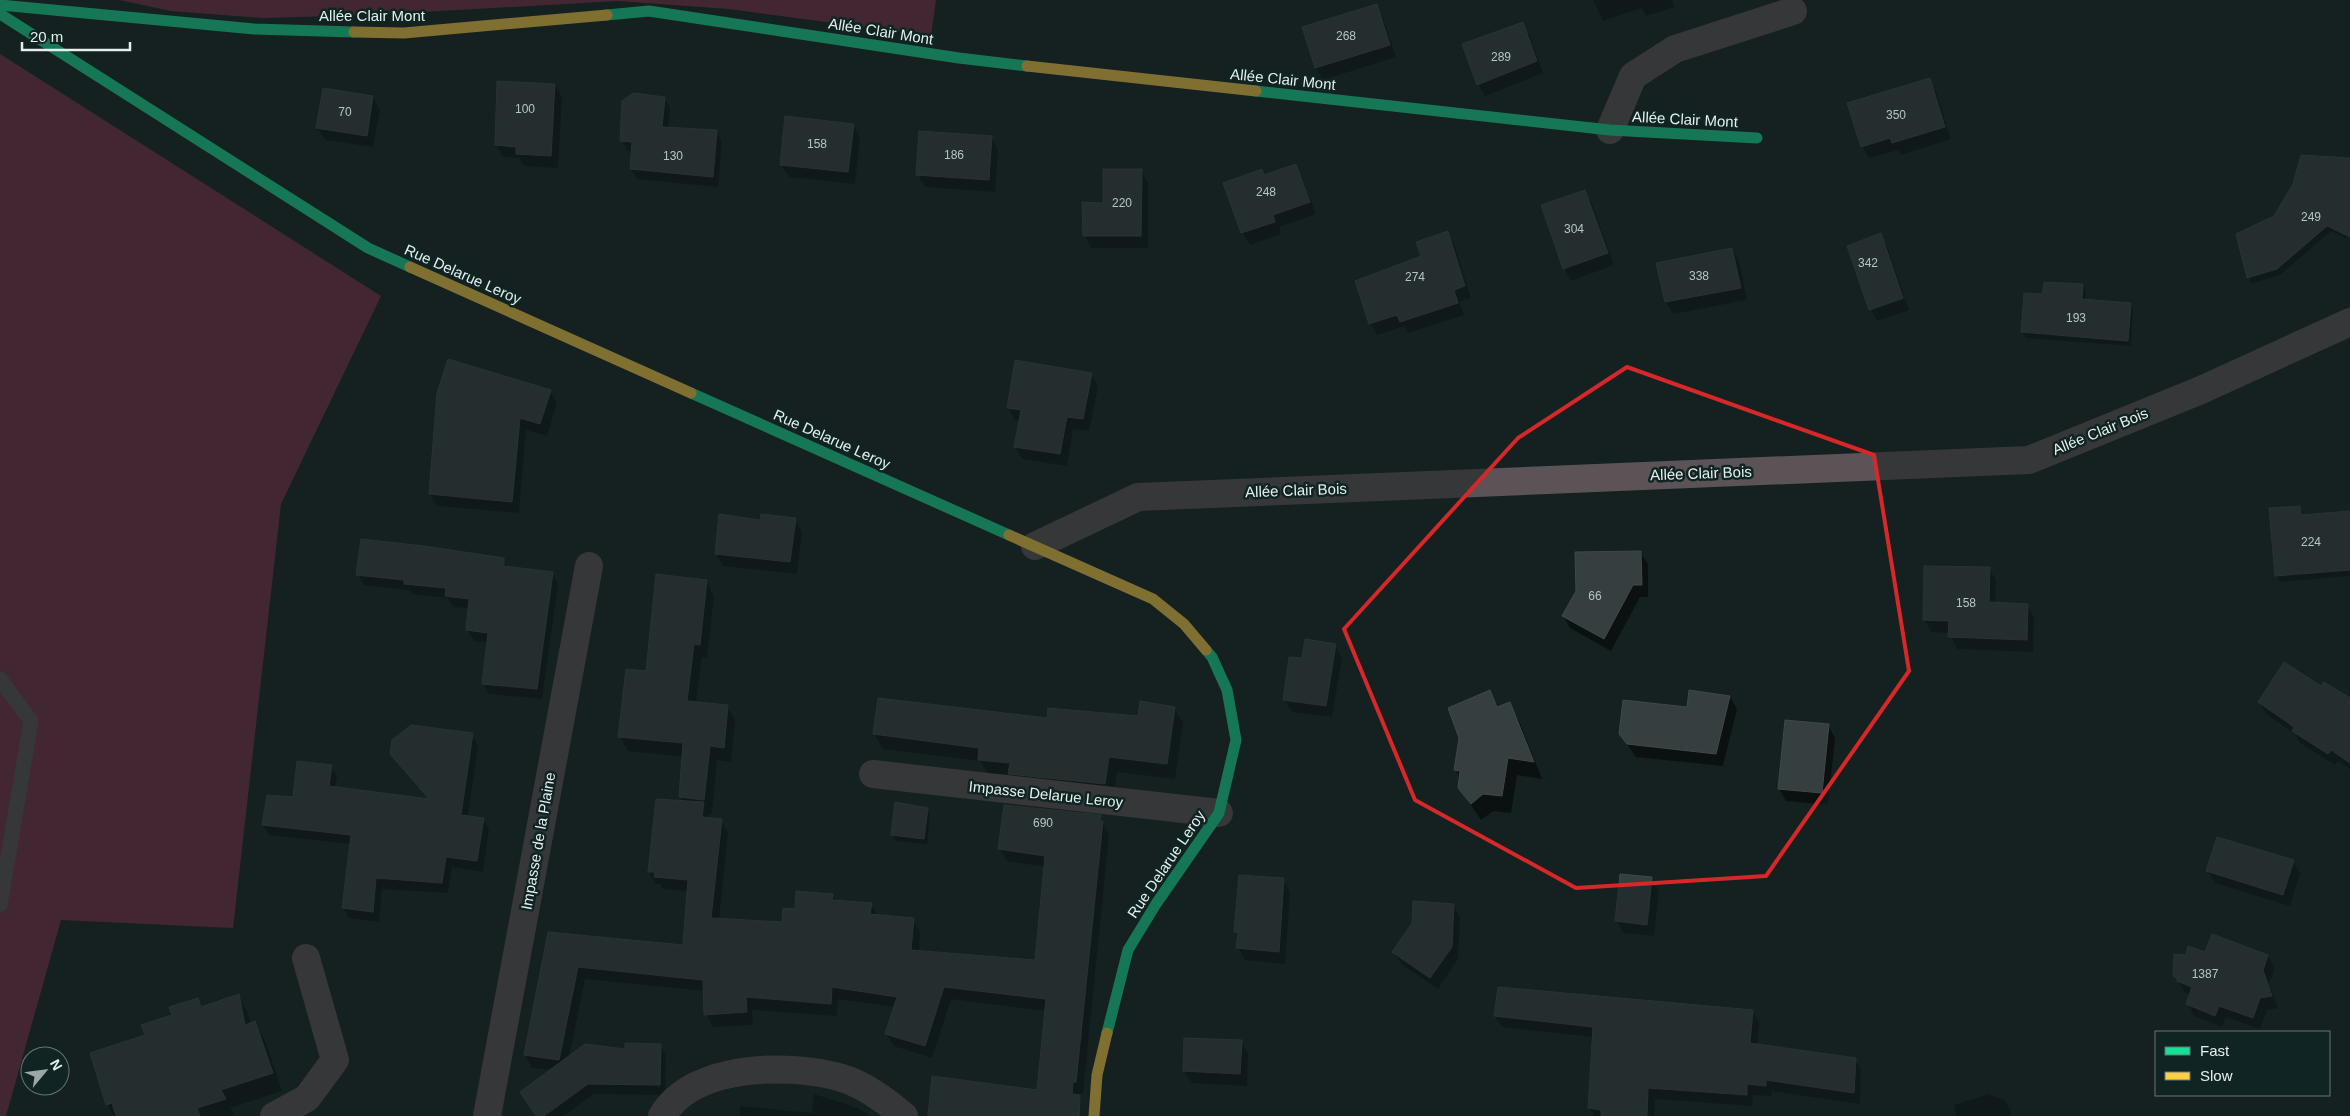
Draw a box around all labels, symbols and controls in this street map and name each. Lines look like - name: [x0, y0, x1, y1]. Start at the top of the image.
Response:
- street label: Allée Clair Mont: [319, 7, 426, 24]
- street label: Allée Clair Mont: [827, 14, 935, 48]
- scale bar: [22, 20, 130, 52]
- text: 20 m: [30, 28, 63, 45]
- house number: 268: [1336, 29, 1356, 43]
- house number: 289: [1491, 50, 1511, 64]
- street label: Allée Clair Mont: [1229, 65, 1337, 93]
- house number: 100: [515, 102, 535, 116]
- house number: 70: [338, 105, 352, 119]
- street label: Allée Clair Mont: [1632, 108, 1739, 130]
- house number: 350: [1886, 108, 1906, 122]
- house number: 158: [807, 137, 827, 151]
- house number: 186: [944, 148, 964, 162]
- house number: 130: [663, 149, 683, 163]
- house number: 248: [1256, 185, 1276, 199]
- house number: 220: [1112, 196, 1132, 210]
- house number: 249: [2301, 210, 2321, 224]
- house number: 304: [1564, 222, 1584, 236]
- street label: Rue Delarue Leroy: [402, 241, 524, 308]
- house number: 342: [1858, 256, 1878, 270]
- house number: 338: [1689, 269, 1709, 283]
- house number: 274: [1405, 270, 1425, 284]
- house number: 193: [2066, 311, 2086, 325]
- street label: Allée Clair Bois: [2050, 404, 2150, 458]
- street label: Rue Delarue Leroy: [771, 406, 893, 473]
- street label: Allée Clair Bois: [1650, 463, 1752, 483]
- street label: Allée Clair Bois: [1245, 480, 1347, 500]
- house number: 224: [2301, 535, 2321, 549]
- house number: 66: [1588, 589, 1602, 603]
- house number: 158: [1956, 596, 1976, 610]
- street label: Impasse de la Plaine: [518, 771, 558, 911]
- street label: Impasse Delarue Leroy: [968, 777, 1124, 811]
- street label: Rue Delarue Leroy: [1124, 807, 1209, 921]
- house number: 690: [1033, 816, 1053, 830]
- house number: 1387: [2192, 967, 2219, 981]
- legend: [2155, 1031, 2330, 1096]
- text: Fast: [2200, 1042, 2230, 1059]
- north arrow: [20, 1046, 70, 1096]
- text: N: [47, 1056, 66, 1073]
- text: Slow: [2200, 1067, 2233, 1084]

